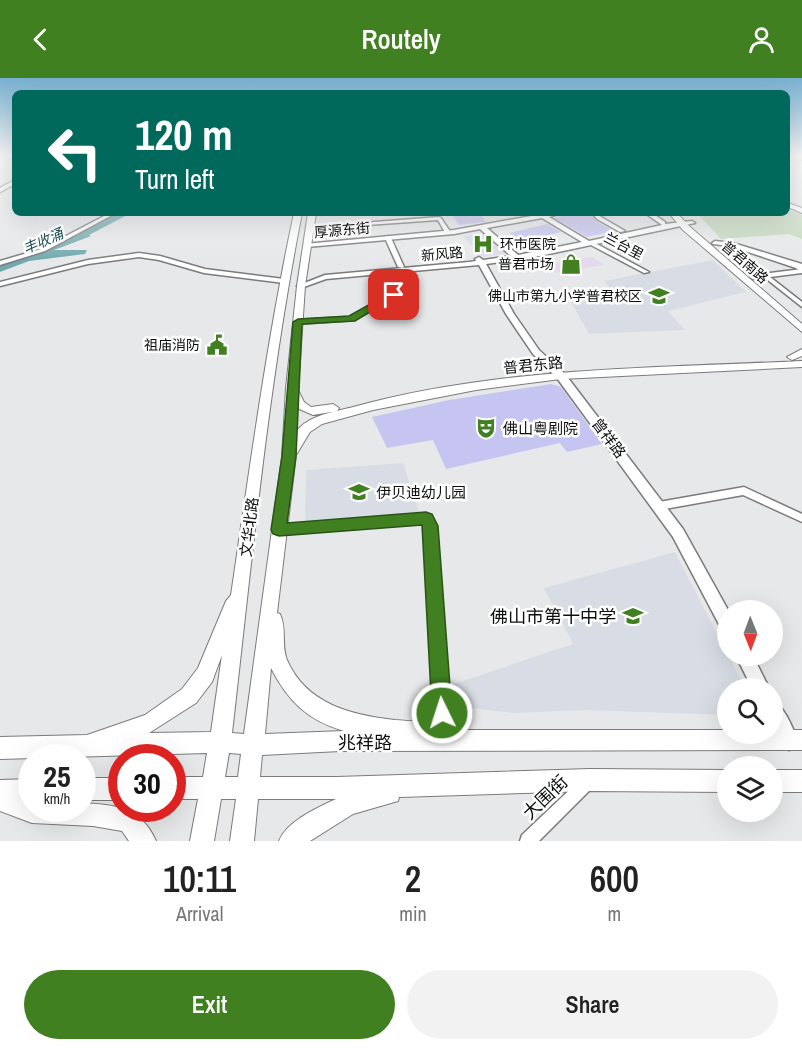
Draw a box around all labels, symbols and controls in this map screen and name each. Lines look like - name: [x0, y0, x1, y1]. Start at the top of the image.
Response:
- text: Routely: [361, 21, 441, 57]
- icon: back: [24, 23, 57, 56]
- icon: person: [745, 23, 778, 56]
- text: 120 m: [135, 107, 233, 163]
- icon: left: [36, 114, 114, 192]
- text: Turn left: [135, 161, 214, 197]
- street label: 厚源东街: [313, 219, 371, 241]
- water label: 丰收涌: [20, 223, 68, 258]
- street label: 兰台里: [601, 228, 647, 264]
- hospital icon: 环市医院: [471, 232, 495, 256]
- place label: 环市医院: [500, 235, 556, 253]
- street label: 普君南路: [718, 237, 772, 287]
- street label: 新风路: [420, 243, 464, 265]
- shop icon: 普君市场: [559, 252, 583, 276]
- place label: 普君市场: [498, 255, 554, 273]
- pin: [368, 269, 419, 320]
- icon: arrive: [377, 278, 410, 311]
- school or university icon: 佛山市第九小学普君校区: [647, 284, 671, 308]
- place label: 佛山市第九小学普君校区: [488, 287, 642, 305]
- public building icon: 祖庙消防: [205, 333, 229, 357]
- place label: 祖庙消防: [144, 336, 200, 354]
- street label: 普君东路: [502, 351, 564, 379]
- street label: 曾祥路: [587, 414, 631, 462]
- theatre icon: 佛山粤剧院: [474, 416, 498, 440]
- place label: 佛山粤剧院: [503, 418, 578, 439]
- school or university icon: 伊贝迪幼儿园: [347, 480, 371, 504]
- place label: 伊贝迪幼儿园: [376, 482, 466, 503]
- street label: 文华北路: [235, 496, 263, 558]
- north arrow: [717, 600, 783, 666]
- map controls: [717, 600, 783, 822]
- place label: 佛山市第十中学: [490, 604, 616, 629]
- school or university icon: 佛山市第十中学: [621, 604, 645, 628]
- button: search: [717, 678, 783, 744]
- position arrow: [410, 681, 474, 745]
- street label: 兆祥路: [338, 730, 392, 755]
- speed limit sign: 30: [108, 744, 186, 822]
- text: 25: [43, 756, 71, 796]
- button: layers: [717, 756, 783, 822]
- street label: 大围街: [517, 769, 573, 825]
- text: km/h: [44, 788, 70, 809]
- text: 10:11: [163, 855, 236, 903]
- text: 2: [405, 855, 421, 903]
- text: 600: [590, 855, 639, 903]
- text: Arrival: [176, 900, 223, 927]
- text: min: [399, 900, 427, 927]
- text: m: [607, 900, 621, 927]
- button: Exit: [24, 970, 395, 1039]
- button: Share: [407, 970, 778, 1039]

